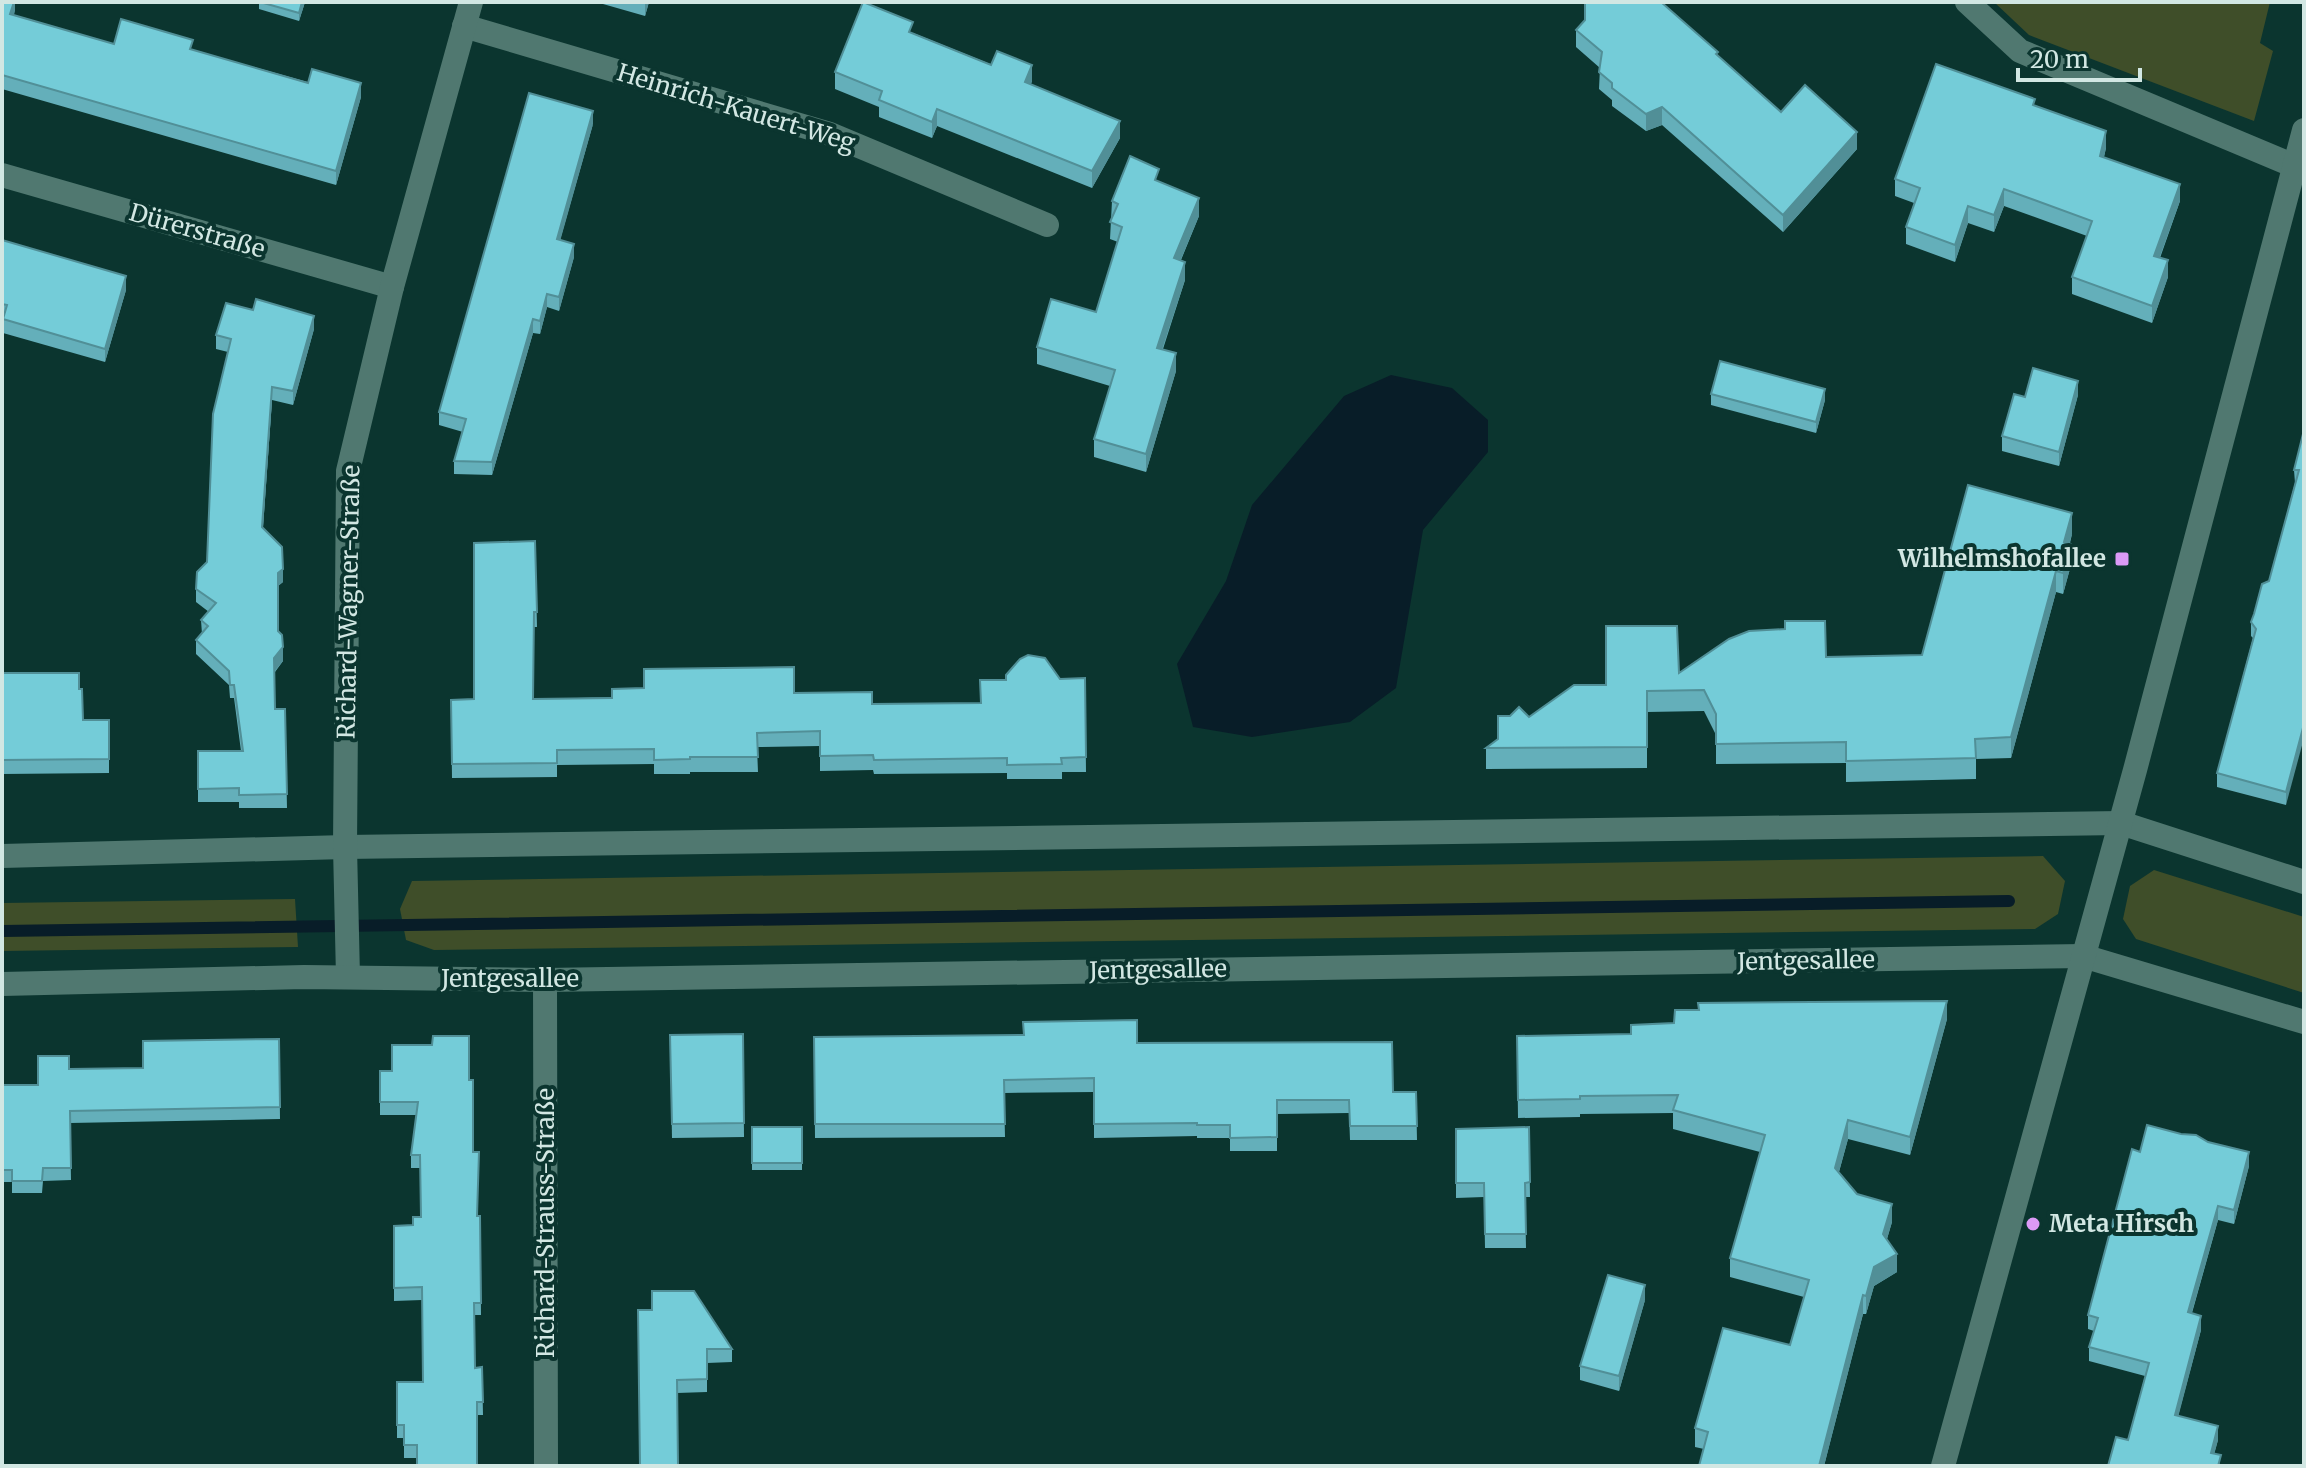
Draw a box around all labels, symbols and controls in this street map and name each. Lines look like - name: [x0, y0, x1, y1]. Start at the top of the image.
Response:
- scale bar: [2018, 32, 2140, 82]
- text: 20 m: [2030, 44, 2089, 75]
- street label: Heinrich-Kauert-Weg: [613, 57, 859, 159]
- street label: Dürerstraße: [126, 196, 269, 265]
- street label: Richard-Wagner-Straße: [331, 465, 366, 739]
- place label: Wilhelmshofallee: [1897, 543, 2106, 574]
- marker: Wilhelmshofallee: [2113, 550, 2131, 568]
- street label: Jentgesallee: [1736, 944, 1875, 977]
- street label: Jentgesallee: [1088, 953, 1227, 986]
- street label: Jentgesallee: [440, 963, 579, 994]
- street label: Richard-Strauss-Straße: [530, 1088, 561, 1358]
- place label: Meta Hirsch: [2049, 1208, 2194, 1239]
- marker: Meta Hirsch: [2024, 1215, 2042, 1233]

